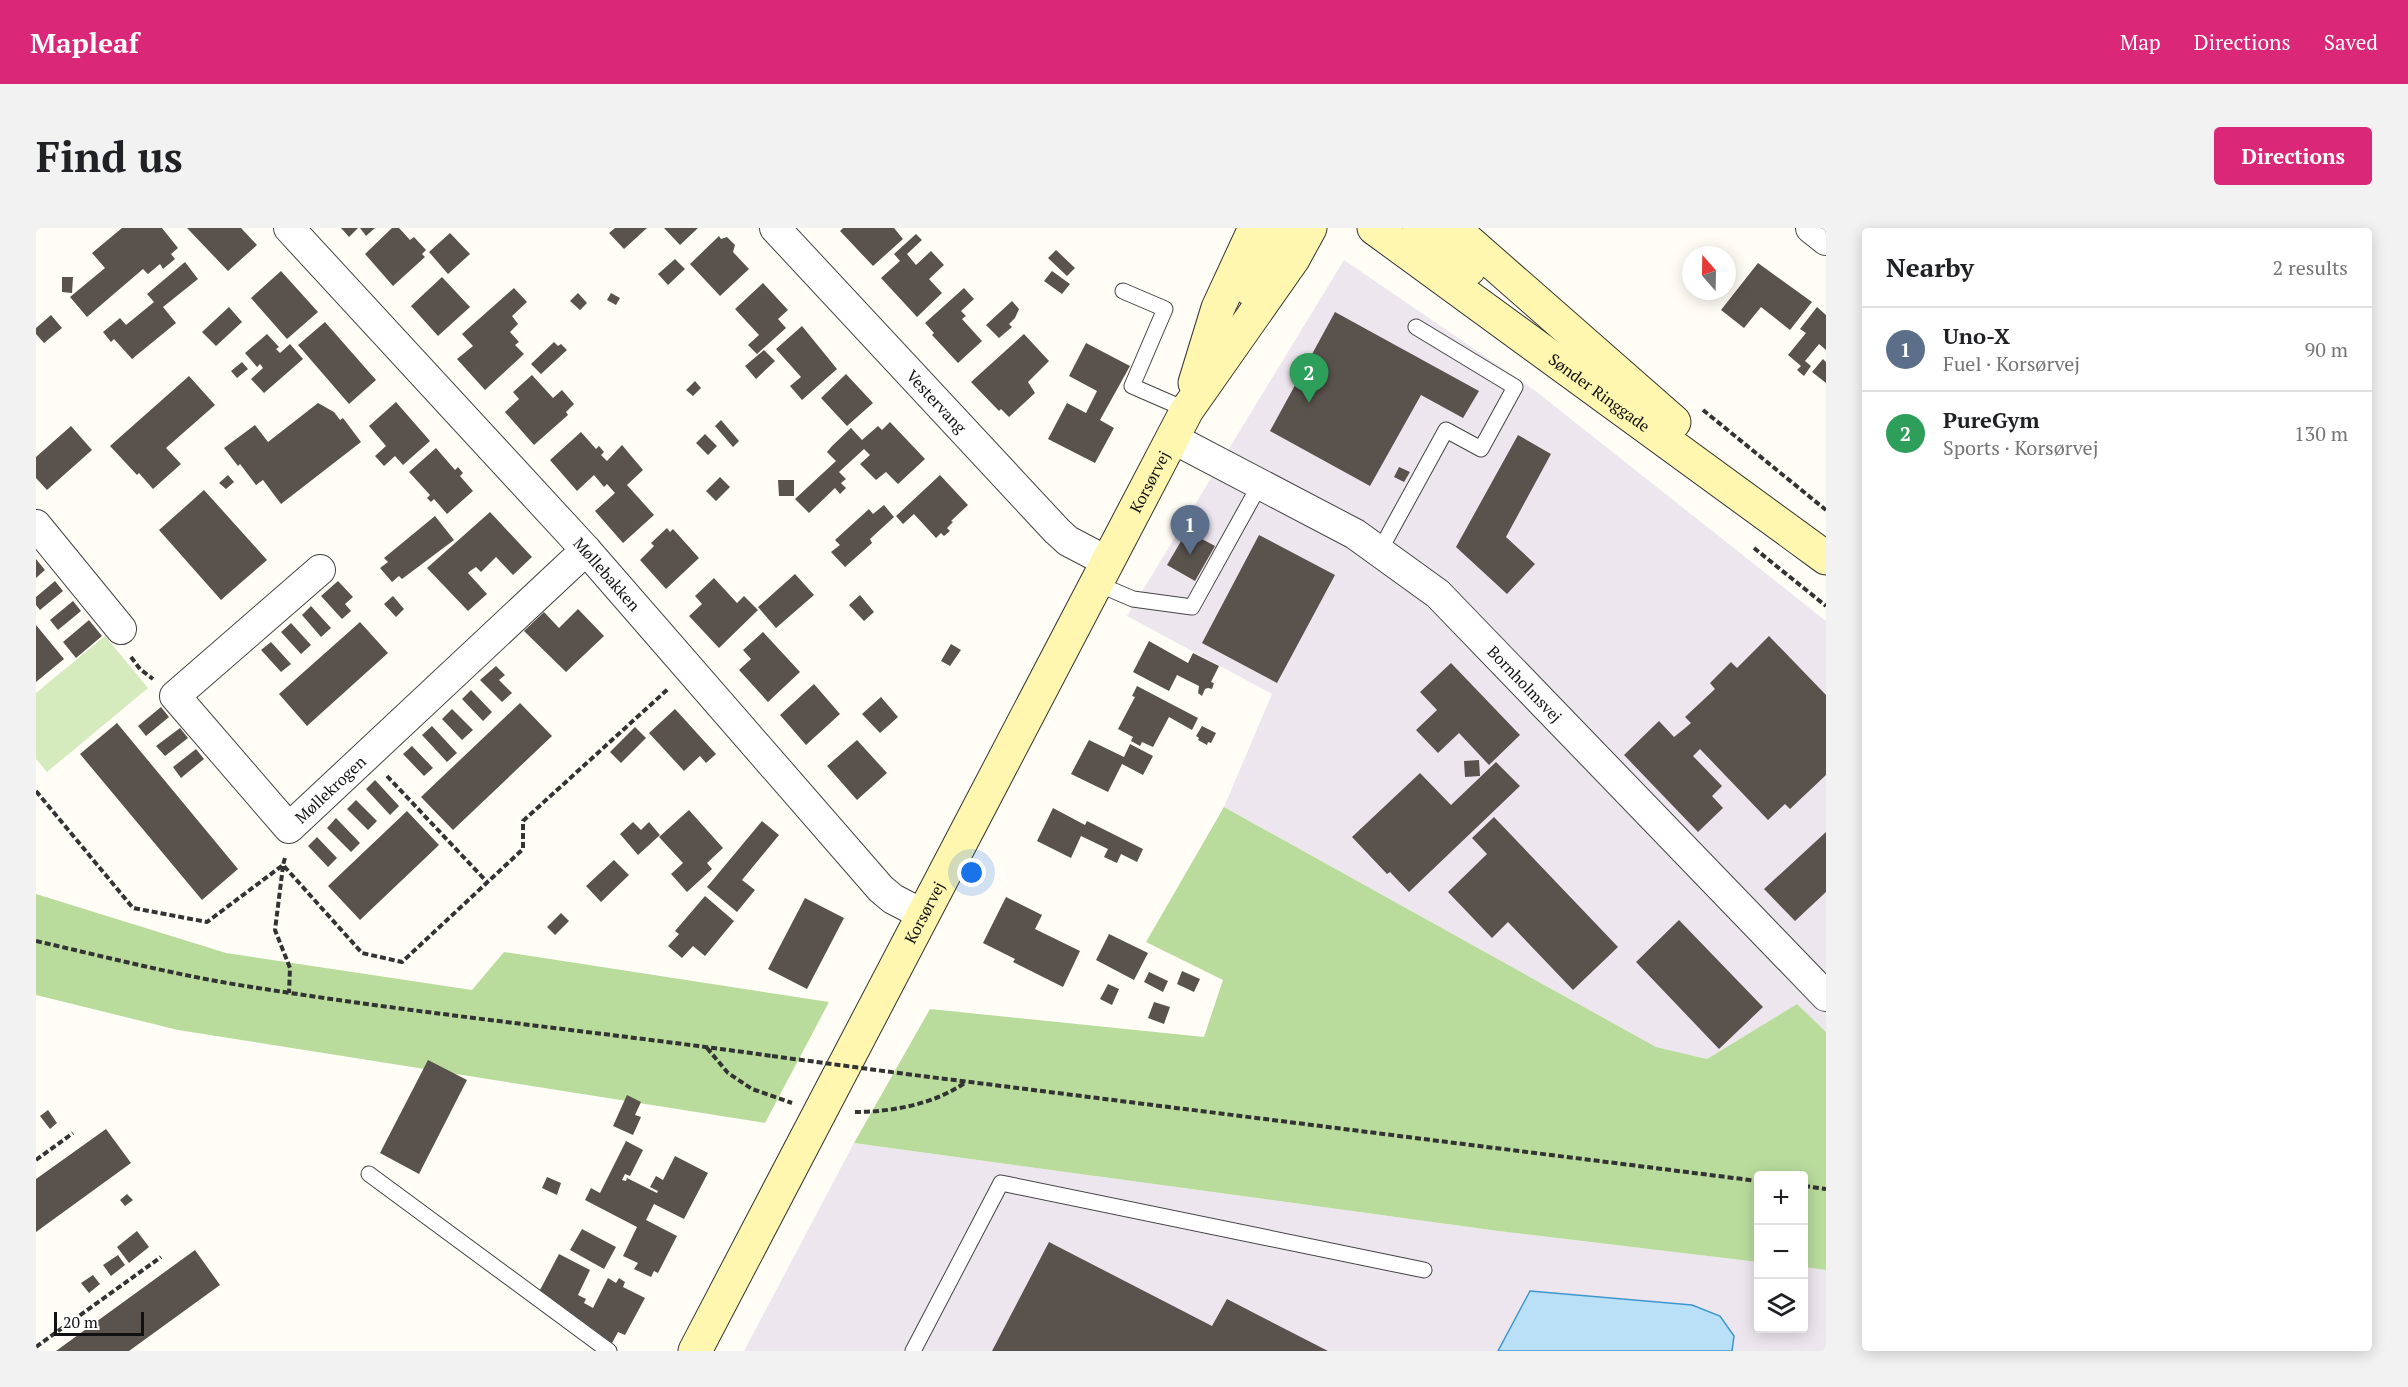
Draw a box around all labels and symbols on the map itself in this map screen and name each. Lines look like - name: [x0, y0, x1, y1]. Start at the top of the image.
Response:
- north arrow: [1682, 246, 1736, 300]
- street label: Sønder Ringgade: [1544, 348, 1654, 437]
- pin: 2: [1290, 354, 1328, 403]
- street label: Vestervang: [901, 365, 972, 438]
- street label: Korsørvej: [1124, 447, 1175, 517]
- pin: 1: [1170, 506, 1210, 555]
- street label: Møllebakken: [569, 533, 646, 616]
- street label: Bornholmsvej: [1483, 641, 1567, 727]
- street label: Møllekrogen: [290, 750, 371, 828]
- your location: [957, 858, 986, 887]
- street label: Korsørvej: [899, 877, 950, 947]
- scale bar: [54, 1309, 144, 1336]

